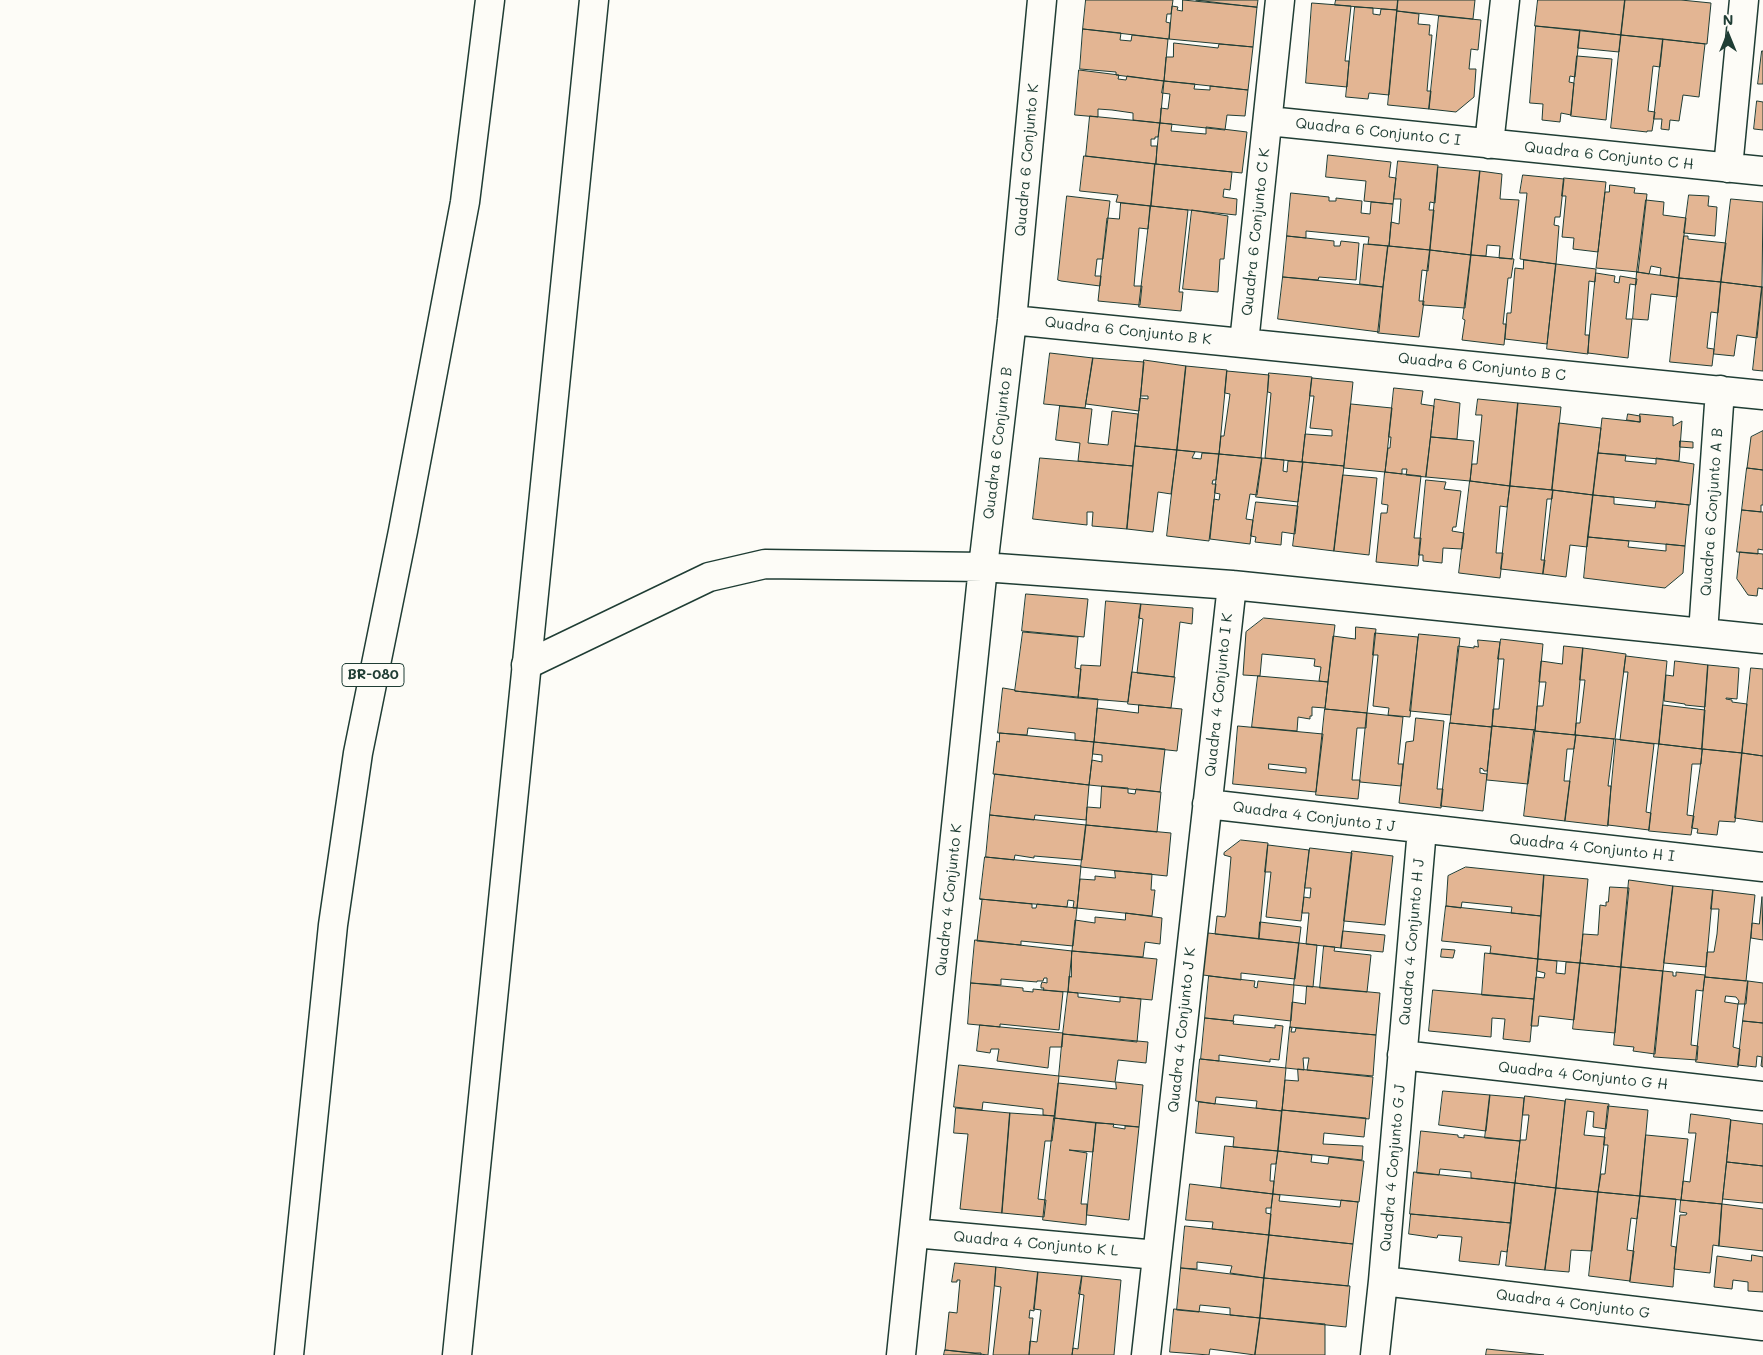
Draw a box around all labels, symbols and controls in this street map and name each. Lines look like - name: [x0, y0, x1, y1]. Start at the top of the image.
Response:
- north arrow: [1703, 10, 1753, 60]
- text: N: [1723, 10, 1733, 29]
- street label: Quadra 6 Conjunto K: [1011, 83, 1043, 237]
- street label: Quadra 6 Conjunto C I: [1294, 114, 1462, 150]
- street label: Quadra 6 Conjunto C H: [1523, 138, 1695, 174]
- street label: Quadra 6 Conjunto C K: [1238, 147, 1274, 317]
- street label: Quadra 6 Conjunto B K: [1044, 313, 1212, 349]
- street label: Quadra 6 Conjunto B C: [1397, 349, 1567, 385]
- street label: Quadra 6 Conjunto B: [980, 366, 1016, 520]
- street label: Quadra 6 Conjunto A B: [1697, 427, 1727, 597]
- street label: Quadra 4 Conjunto I K: [1201, 612, 1237, 778]
- road number: BR-080: [342, 664, 404, 686]
- street label: Quadra 4 Conjunto I J: [1232, 798, 1396, 836]
- street label: Quadra 4 Conjunto K: [932, 823, 966, 977]
- street label: Quadra 4 Conjunto H I: [1509, 830, 1675, 866]
- street label: Quadra 4 Conjunto H J: [1396, 858, 1428, 1026]
- street label: Quadra 4 Conjunto J K: [1164, 947, 1200, 1113]
- street label: Quadra 4 Conjunto G H: [1497, 1058, 1669, 1094]
- street label: Quadra 4 Conjunto G J: [1377, 1084, 1409, 1252]
- street label: Quadra 4 Conjunto K L: [953, 1228, 1119, 1260]
- street label: Quadra 4 Conjunto G: [1495, 1286, 1651, 1322]

